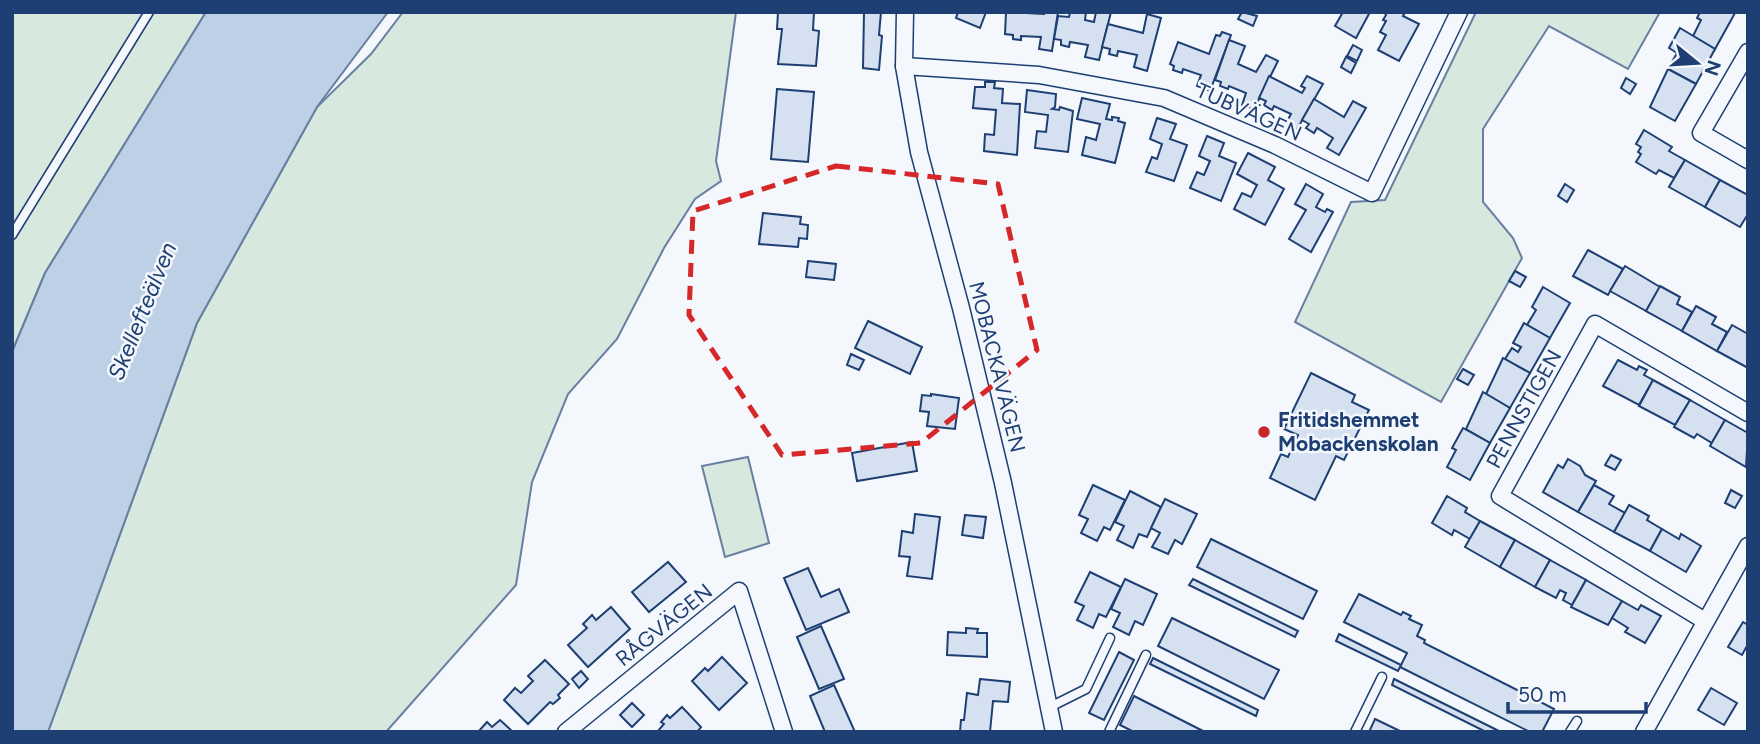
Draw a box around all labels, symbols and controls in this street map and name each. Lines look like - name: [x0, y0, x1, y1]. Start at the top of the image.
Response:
- north arrow: [1662, 28, 1732, 98]
- text: N: [1699, 58, 1726, 79]
- street label: TUBVÄGEN: [1193, 77, 1306, 146]
- water label: Skellefteälven: [102, 238, 182, 384]
- street label: MOBACKAVÄGEN: [964, 279, 1031, 455]
- street label: PENNSTIGEN: [1481, 345, 1566, 473]
- place label: Fritidshemmet Mobackenskolan: [1278, 407, 1439, 456]
- marker: Fritidshemmet Mobackenskolan: [1256, 424, 1272, 440]
- street label: RÅGVÄGEN: [610, 578, 717, 671]
- scale bar: [1508, 670, 1646, 714]
- text: 50 m: [1518, 682, 1567, 707]

